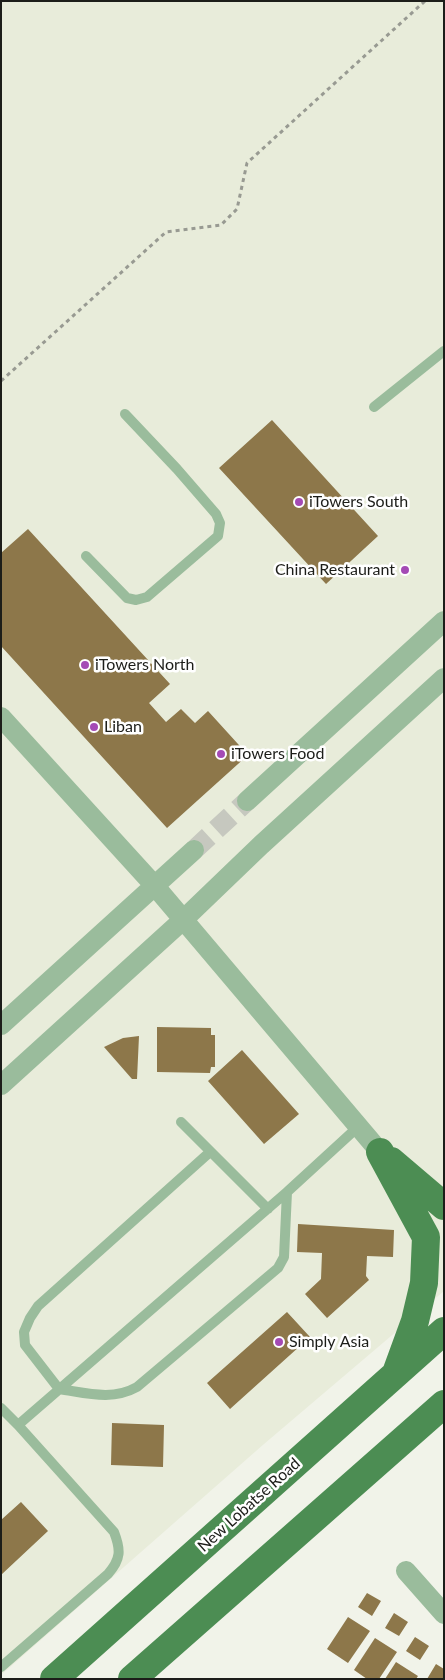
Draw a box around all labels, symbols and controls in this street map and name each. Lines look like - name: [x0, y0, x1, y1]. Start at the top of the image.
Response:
- place label: iTowers South: [309, 492, 408, 512]
- marker: iTowers South: [293, 496, 305, 508]
- place label: China Restaurant: [275, 560, 395, 580]
- marker: China Restaurant: [399, 564, 411, 576]
- place label: iTowers North: [95, 655, 194, 675]
- marker: iTowers North: [79, 659, 91, 671]
- place label: Liban: [104, 717, 142, 737]
- marker: Liban: [88, 721, 100, 733]
- place label: iTowers Food: [231, 744, 324, 764]
- marker: iTowers Food: [215, 748, 227, 760]
- place label: Simply Asia: [289, 1332, 369, 1352]
- marker: Simply Asia: [273, 1336, 285, 1348]
- street label: New Lobatse Road: [194, 1454, 304, 1556]

